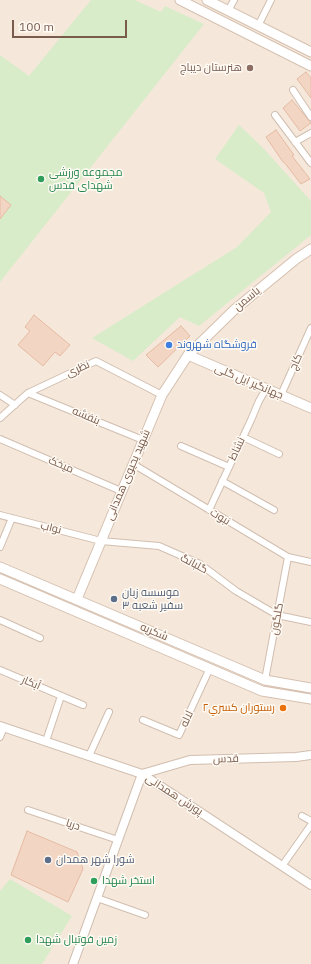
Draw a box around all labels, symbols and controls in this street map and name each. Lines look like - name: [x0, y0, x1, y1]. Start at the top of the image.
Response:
- scale bar: [14, 12, 129, 38]
- text: 100 m: [19, 19, 54, 34]
- place label: هنرستان دیباج: [180, 61, 242, 75]
- marker: هنرستان دیباج: [245, 63, 255, 73]
- place label: مجموعه ورزشی شهدای قدس: [49, 166, 123, 192]
- marker: مجموعه ورزشی شهدای قدس: [36, 174, 46, 184]
- street label: یاسمن: [231, 284, 263, 314]
- place label: فروشگاه شهروند: [177, 338, 257, 352]
- marker: فروشگاه شهروند: [164, 340, 174, 350]
- street label: کاج: [287, 352, 305, 372]
- street label: نظری: [64, 358, 92, 380]
- street label: جهانگیر ایل گلی: [213, 362, 285, 402]
- street label: بنفشه: [70, 404, 102, 428]
- street label: شهید یحیوی همدانی: [103, 428, 153, 522]
- street label: نشاط: [226, 435, 248, 463]
- street label: میخک: [46, 454, 76, 476]
- street label: نبوت: [208, 506, 232, 528]
- street label: نواب: [39, 519, 63, 537]
- street label: گلبانگ: [178, 551, 210, 577]
- place label: موسسه زبان سفیر شعبه ۳: [122, 586, 183, 612]
- marker: موسسه زبان سفیر شعبه ۳: [109, 594, 119, 604]
- street label: گلگون: [268, 602, 286, 636]
- street label: شکریه: [138, 620, 170, 644]
- street label: آبکار: [20, 673, 42, 693]
- place label: رستوران کسري٢: [203, 701, 275, 715]
- marker: رستوران کسري٢: [278, 703, 288, 713]
- street label: لاله: [178, 709, 196, 729]
- street label: قدس: [213, 752, 239, 766]
- street label: پورش همدانی: [143, 772, 205, 818]
- street label: دریا: [64, 816, 82, 834]
- place label: شورا شهر همدان: [56, 853, 135, 867]
- marker: شورا شهر همدان: [43, 855, 53, 865]
- place label: استخر شهدا: [102, 874, 155, 888]
- marker: استخر شهدا: [89, 876, 99, 886]
- place label: زمین فوتبال شهدا: [36, 933, 117, 947]
- marker: زمین فوتبال شهدا: [23, 935, 33, 945]

